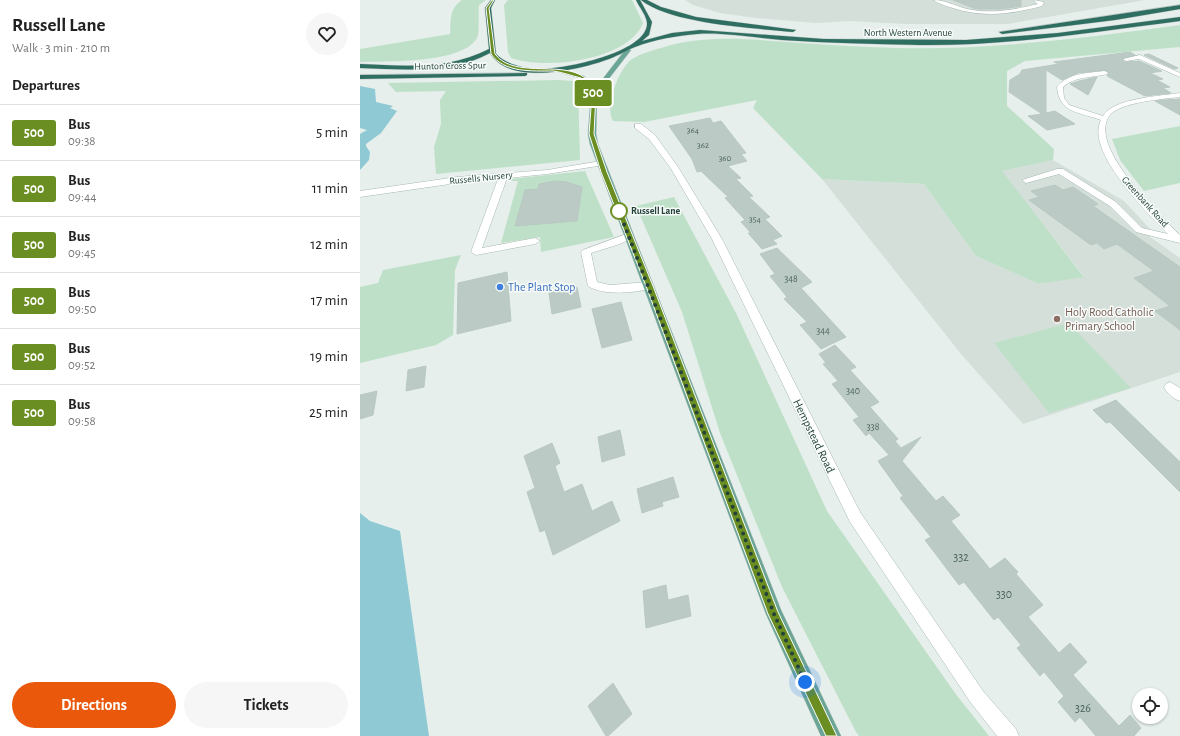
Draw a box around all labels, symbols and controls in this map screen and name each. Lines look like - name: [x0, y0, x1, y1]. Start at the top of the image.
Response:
- button: heart: [306, 13, 348, 55]
- text: Russell Lane: [12, 16, 105, 35]
- street label: North Western Avenue: [864, 28, 953, 38]
- text: Walk · 3 min · 210 m: [12, 42, 110, 55]
- street label: Hunton Cross Spur: [414, 60, 487, 72]
- text: Departures: [12, 78, 80, 93]
- line badge: 500: [570, 80, 616, 106]
- text: 500: [583, 86, 603, 100]
- text: Bus: [68, 117, 90, 132]
- text: 5 min: [316, 125, 348, 140]
- text: 500: [24, 126, 44, 140]
- house number: 364: [687, 126, 700, 135]
- text: 09:38: [68, 135, 95, 148]
- house number: 362: [697, 141, 709, 150]
- house number: 360: [719, 154, 732, 163]
- street label: Russells Nursery: [449, 170, 514, 186]
- text: Bus: [68, 173, 90, 188]
- street label: Greenbank Road: [1120, 175, 1170, 229]
- text: 11 min: [312, 181, 348, 196]
- text: 500: [24, 182, 44, 196]
- text: 09:44: [68, 191, 96, 204]
- marker: Russell Lane: [610, 202, 628, 220]
- place label: Russell Lane: [631, 206, 680, 216]
- house number: 354: [749, 215, 762, 224]
- text: Bus: [68, 229, 90, 244]
- text: 12 min: [310, 237, 348, 252]
- text: 500: [24, 238, 44, 252]
- text: 09:45: [68, 247, 96, 260]
- house number: 348: [784, 274, 798, 284]
- place label: The Plant Stop: [508, 281, 575, 293]
- marker: The Plant Stop: [495, 282, 505, 292]
- text: Bus: [68, 285, 90, 300]
- text: 17 min: [311, 293, 348, 308]
- text: 500: [24, 294, 44, 308]
- text: 09:50: [68, 303, 96, 316]
- place label: Holy Rood Catholic Primary School: [1065, 306, 1154, 333]
- marker: Holy Rood Catholic Primary School: [1052, 314, 1062, 324]
- house number: 344: [816, 326, 830, 336]
- text: Bus: [68, 341, 90, 356]
- text: 19 min: [310, 349, 348, 364]
- text: 500: [24, 350, 44, 364]
- text: 09:52: [68, 359, 95, 372]
- house number: 340: [846, 386, 860, 396]
- text: Bus: [68, 397, 90, 412]
- street label: Hempstead Road: [791, 397, 837, 475]
- text: 25 min: [309, 405, 348, 420]
- text: 500: [24, 406, 44, 420]
- text: 09:58: [68, 415, 96, 428]
- house number: 338: [867, 422, 880, 432]
- house number: 332: [953, 551, 969, 563]
- house number: 330: [996, 588, 1012, 600]
- your location: [795, 672, 815, 692]
- button: Directions: [12, 682, 176, 728]
- button: Tickets: [184, 682, 348, 728]
- map controls: [1132, 688, 1168, 724]
- button: locate: [1132, 688, 1168, 724]
- house number: 326: [1075, 702, 1091, 714]

